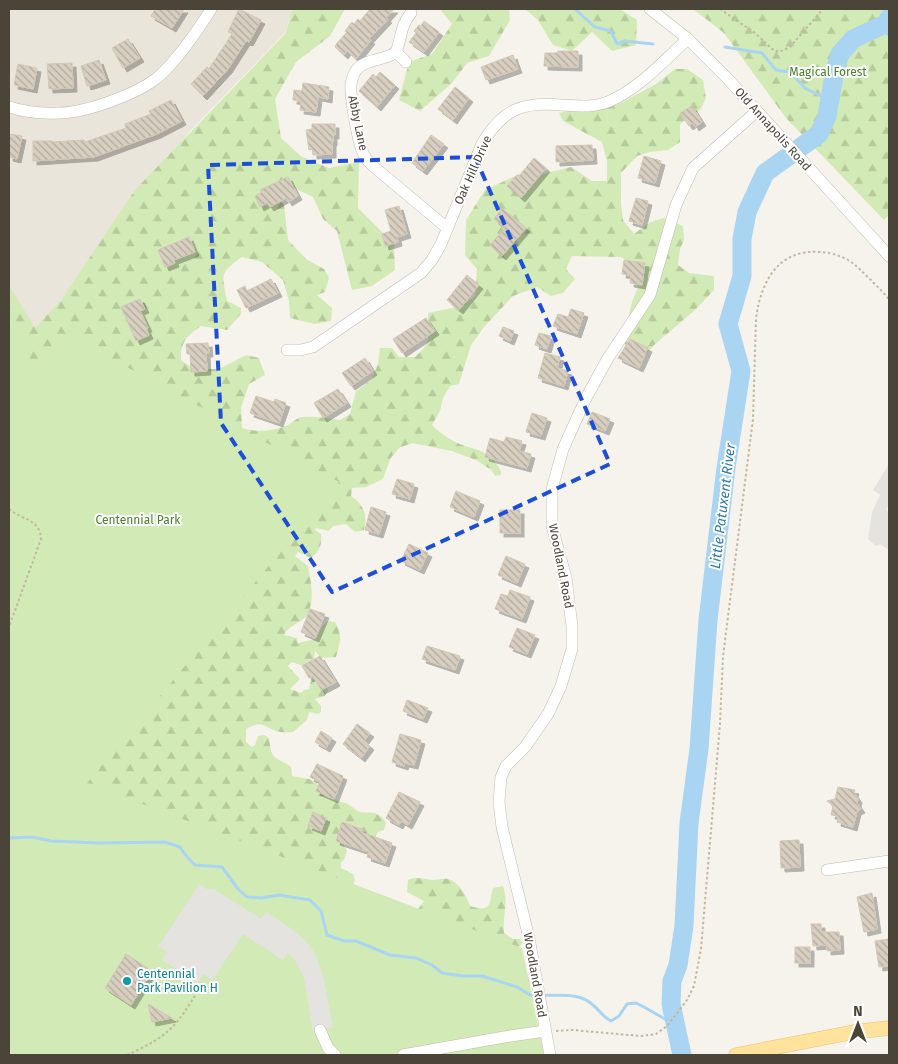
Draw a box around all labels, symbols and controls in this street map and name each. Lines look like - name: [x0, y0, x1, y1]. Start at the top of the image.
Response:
- park label: Magical Forest: [789, 65, 867, 79]
- street label: Old Annapolis Road: [732, 85, 814, 173]
- street label: Abby Lane: [345, 94, 371, 152]
- street label: Oak Hill Drive: [452, 133, 494, 207]
- water label: Little Patuxent River: [707, 442, 739, 570]
- park label: Centennial Park: [96, 513, 181, 527]
- street label: Woodland Road: [546, 522, 576, 610]
- street label: Woodland Road: [521, 931, 549, 1019]
- place label: Centennial Park Pavilion H: [137, 967, 218, 995]
- marker: Centennial Park Pavilion H: [121, 975, 133, 987]
- north arrow: [833, 999, 883, 1049]
- text: N: [853, 1003, 863, 1020]

